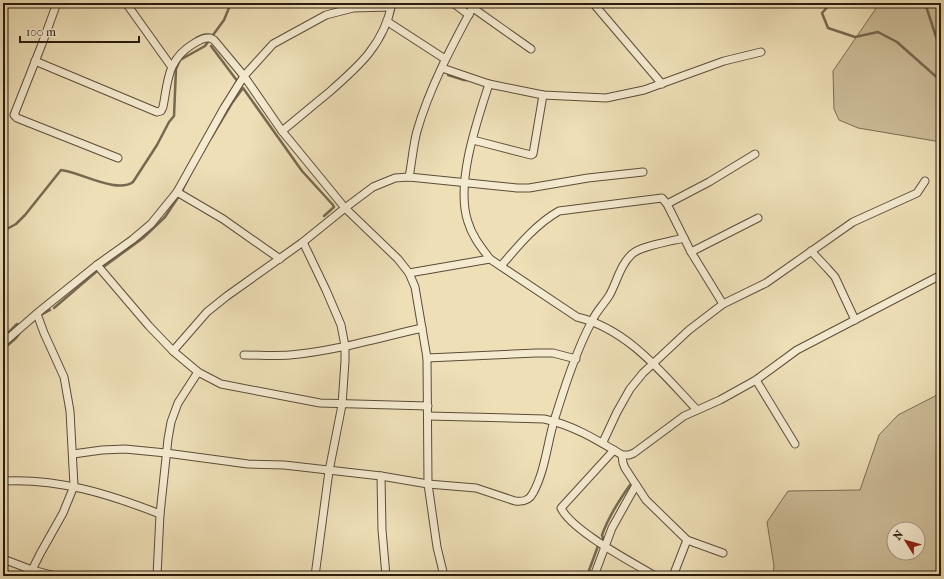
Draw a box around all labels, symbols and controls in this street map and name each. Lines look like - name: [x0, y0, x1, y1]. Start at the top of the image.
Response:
- scale bar: [20, 18, 139, 44]
- text: 100 m: [26, 25, 56, 39]
- north arrow: [886, 521, 926, 561]
- text: N: [891, 528, 907, 543]

